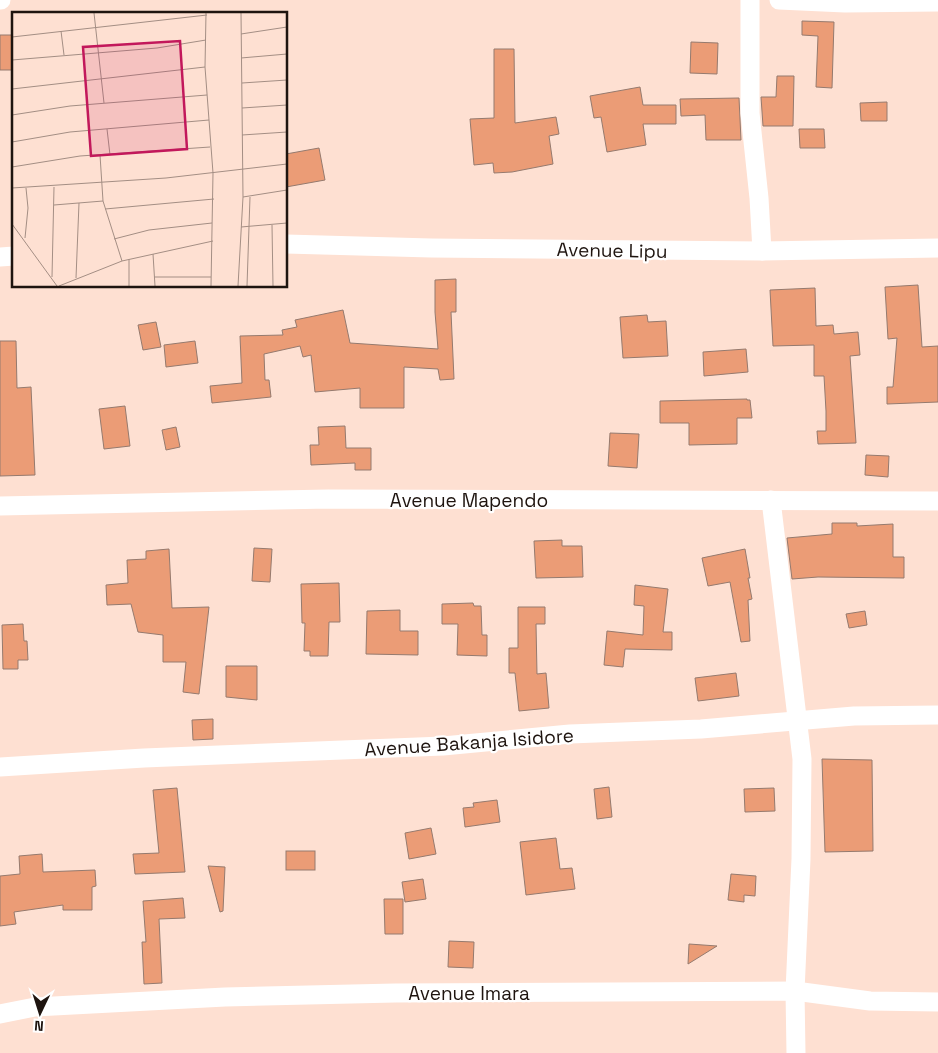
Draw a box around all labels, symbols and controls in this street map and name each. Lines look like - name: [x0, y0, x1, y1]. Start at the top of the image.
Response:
- inset map: [12, 12, 288, 288]
- street label: Avenue Lipu: [556, 237, 668, 264]
- street label: Avenue Mapendo: [390, 488, 548, 513]
- street label: Avenue Bakanja Isidore: [363, 723, 575, 762]
- street label: Avenue Imara: [408, 981, 530, 1006]
- north arrow: [15, 988, 65, 1038]
- text: N: [34, 1017, 44, 1035]

